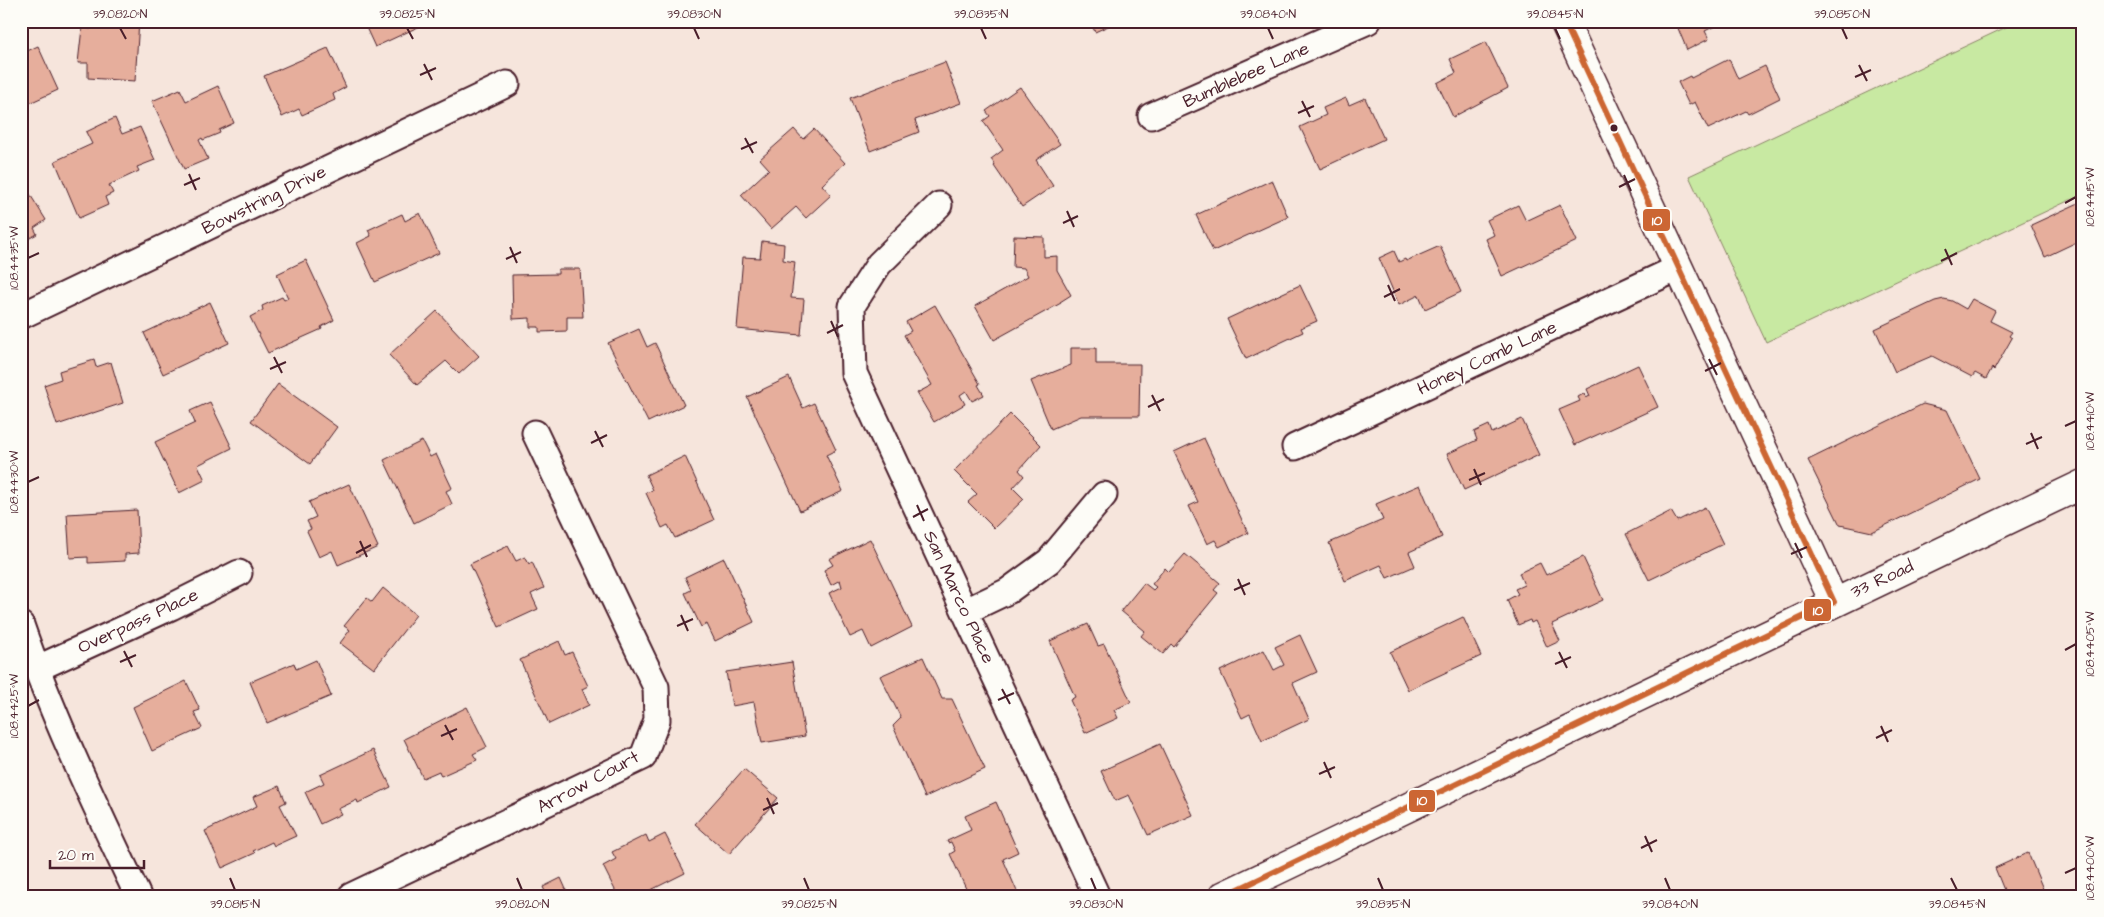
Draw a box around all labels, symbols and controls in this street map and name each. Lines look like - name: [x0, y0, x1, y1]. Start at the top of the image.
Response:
- text: 39.0820°N: [93, 6, 148, 23]
- text: 39.0825°N: [379, 6, 435, 23]
- text: 39.0830°N: [667, 6, 721, 23]
- text: 39.0835°N: [954, 6, 1009, 23]
- text: 39.0840°N: [1240, 6, 1296, 23]
- text: 39.0845°N: [1527, 6, 1584, 23]
- text: 39.0850°N: [1814, 6, 1871, 23]
- street label: Bumblebee Lane: [1179, 36, 1313, 114]
- unlabelled marker: [1609, 123, 1619, 133]
- street label: Bowstring Drive: [198, 159, 331, 242]
- text: 108.4415°W: [2082, 167, 2099, 226]
- line badge: 10: [1642, 208, 1671, 232]
- text: 10: [1652, 211, 1662, 231]
- text: 108.4435°W: [6, 226, 23, 290]
- street label: Honey Comb Lane: [1413, 315, 1562, 402]
- text: 108.4410°W: [2082, 391, 2099, 450]
- text: 108.4430°W: [6, 450, 23, 513]
- street label: San Marco Place: [917, 526, 1001, 668]
- street label: 33 Road: [1846, 554, 1918, 604]
- street label: Overpass Place: [74, 582, 202, 660]
- line badge: 10: [1803, 598, 1832, 622]
- text: 10: [1813, 601, 1823, 621]
- text: 108.4405°W: [2082, 611, 2099, 676]
- text: 108.4425°W: [6, 673, 23, 738]
- street label: Arrow Court: [532, 744, 644, 819]
- line badge: 10: [1408, 789, 1436, 813]
- text: 10: [1417, 791, 1427, 811]
- text: 108.4400°W: [2082, 835, 2099, 900]
- scale bar: [50, 837, 144, 869]
- text: 20 m: [58, 845, 94, 866]
- text: 39.0815°N: [210, 896, 261, 913]
- text: 39.0820°N: [495, 896, 550, 913]
- text: 39.0825°N: [781, 896, 837, 913]
- text: 39.0830°N: [1069, 896, 1123, 913]
- text: 39.0835°N: [1356, 896, 1411, 913]
- text: 39.0840°N: [1642, 896, 1698, 913]
- text: 39.0845°N: [1929, 896, 1986, 913]

